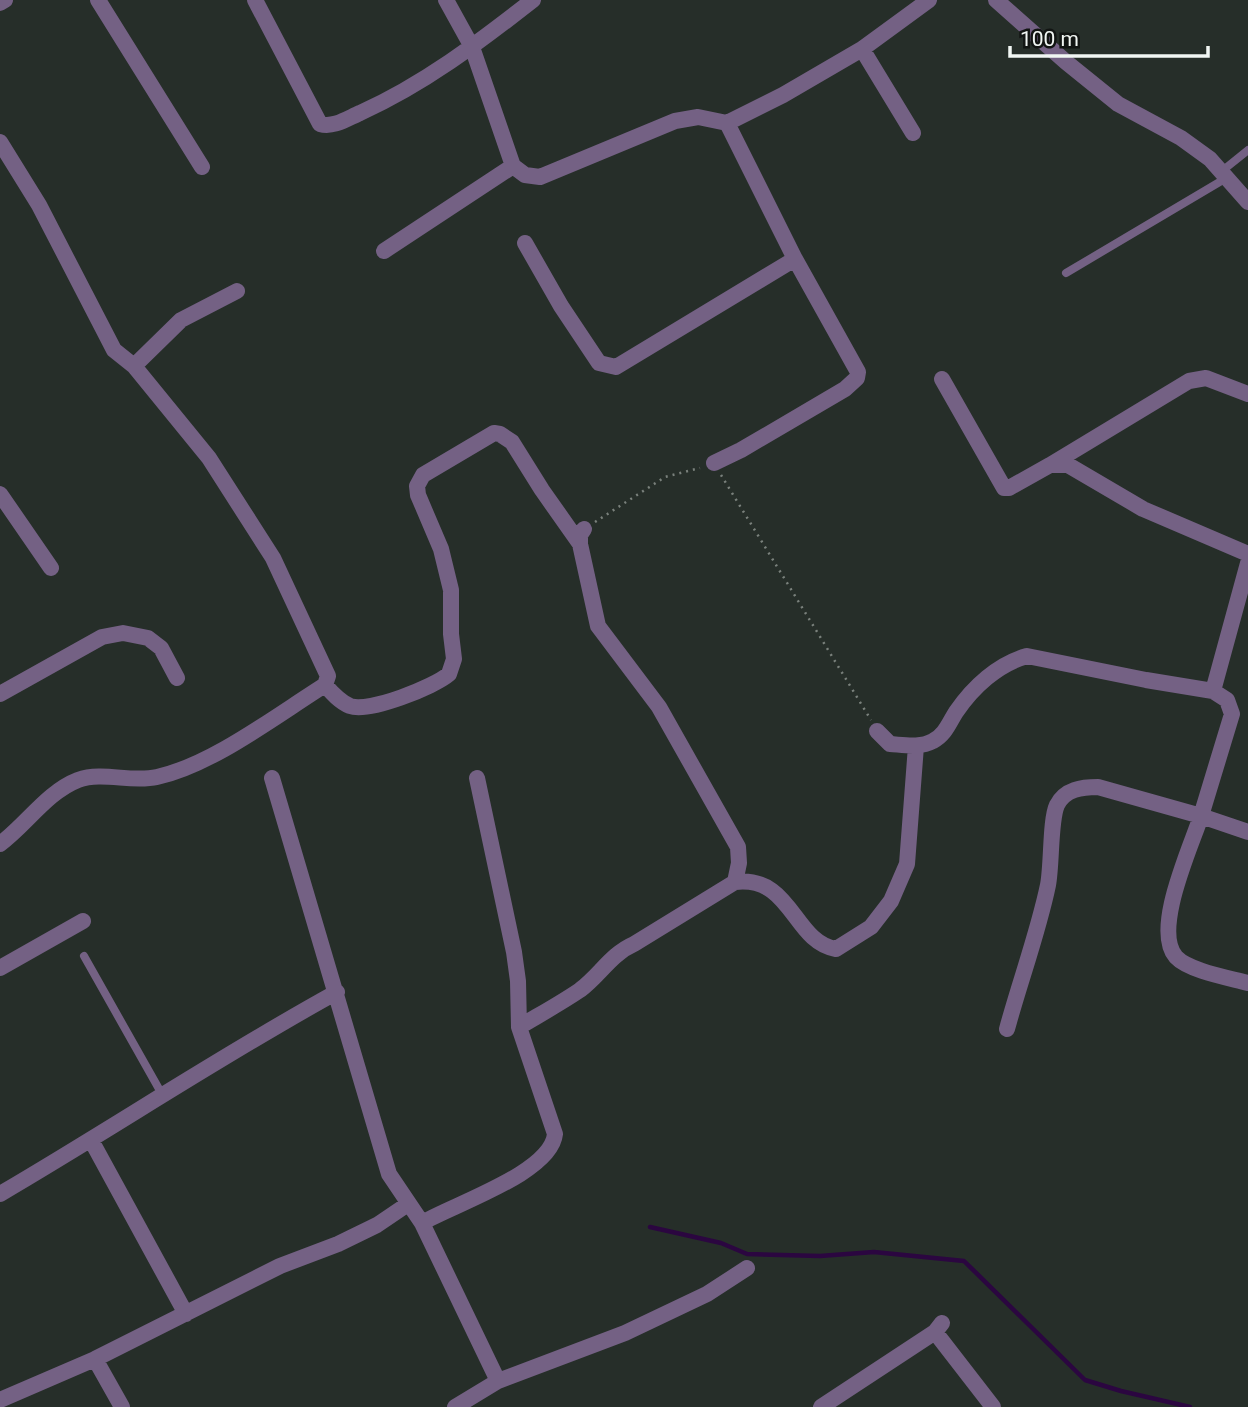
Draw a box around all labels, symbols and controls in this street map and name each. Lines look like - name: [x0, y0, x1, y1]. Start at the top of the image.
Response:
- scale bar: [1010, 14, 1208, 58]
- text: 100 m: [1020, 27, 1079, 51]

